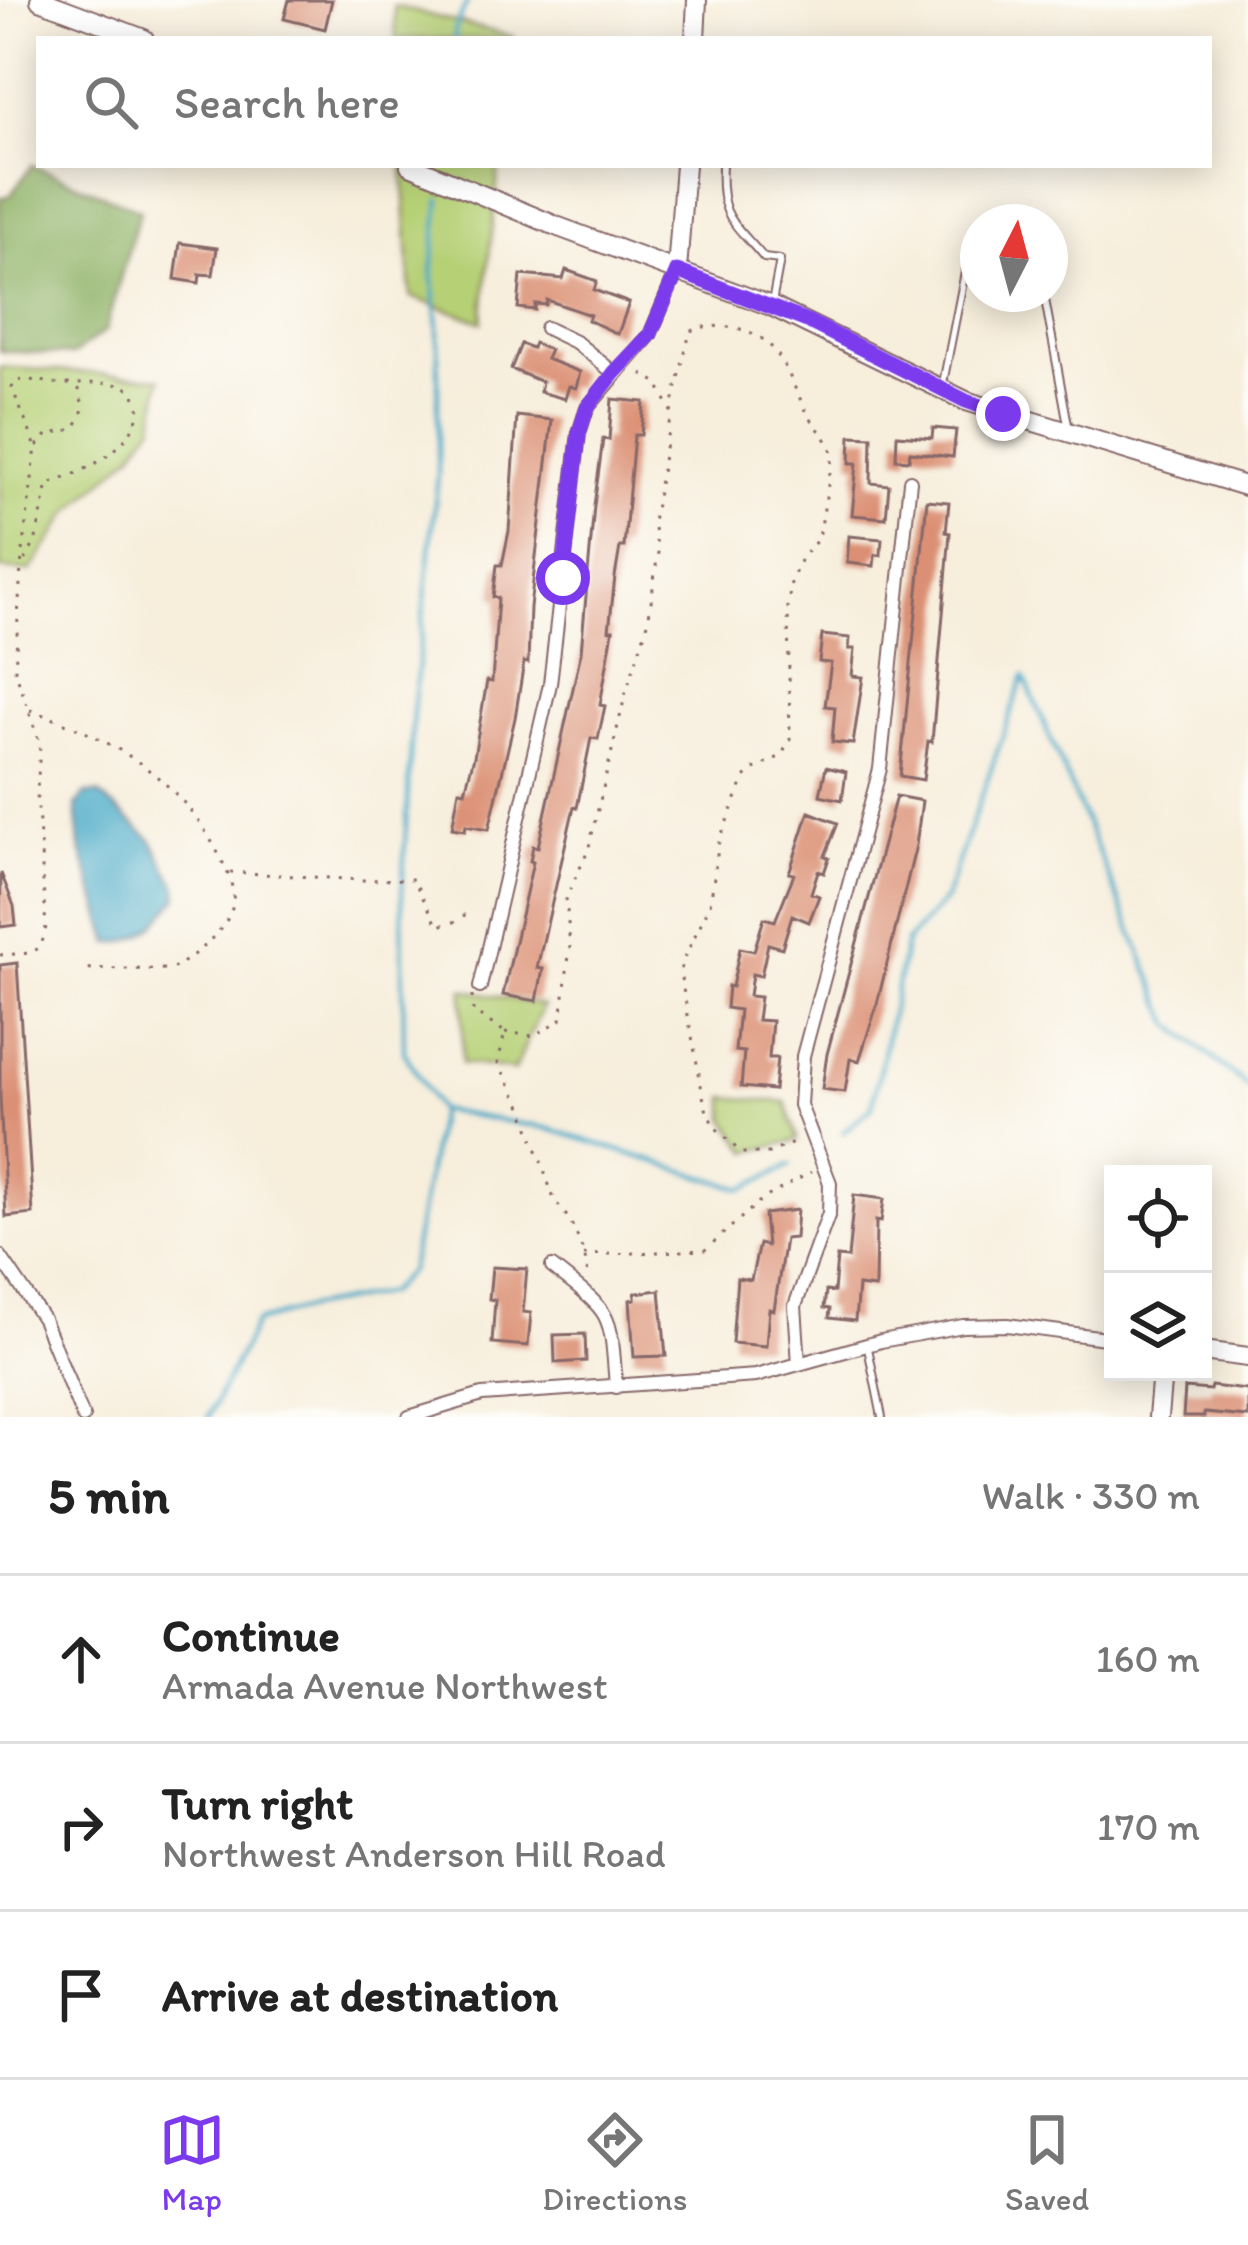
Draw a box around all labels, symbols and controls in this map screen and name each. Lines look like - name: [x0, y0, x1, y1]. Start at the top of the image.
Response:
- search box: [36, 36, 1212, 168]
- icon: search: [78, 69, 144, 135]
- text: Search here: [174, 75, 400, 129]
- north arrow: [960, 204, 1068, 312]
- route end: [976, 387, 1030, 441]
- route start: [536, 551, 590, 605]
- map controls: [1104, 1165, 1212, 1381]
- button: locate: [1104, 1165, 1212, 1273]
- button: layers: [1104, 1273, 1212, 1381]
- text: 5 min: [48, 1465, 169, 1526]
- text: Walk · 330 m: [982, 1472, 1200, 1519]
- text: Continue: [162, 1608, 340, 1662]
- icon: ahead: [48, 1626, 114, 1692]
- text: 160 m: [1096, 1635, 1200, 1682]
- text: Armada Avenue Northwest: [162, 1662, 608, 1709]
- text: Turn right: [162, 1776, 353, 1830]
- icon: right: [48, 1794, 114, 1860]
- text: 170 m: [1097, 1803, 1200, 1850]
- text: Northwest Anderson Hill Road: [162, 1830, 666, 1877]
- icon: arrive: [48, 1962, 114, 2028]
- text: Arrive at destination: [162, 1968, 558, 2022]
- tab: Map: [159, 2107, 225, 2218]
- tab: Directions: [542, 2107, 687, 2218]
- tab: Saved: [1005, 2107, 1089, 2218]

